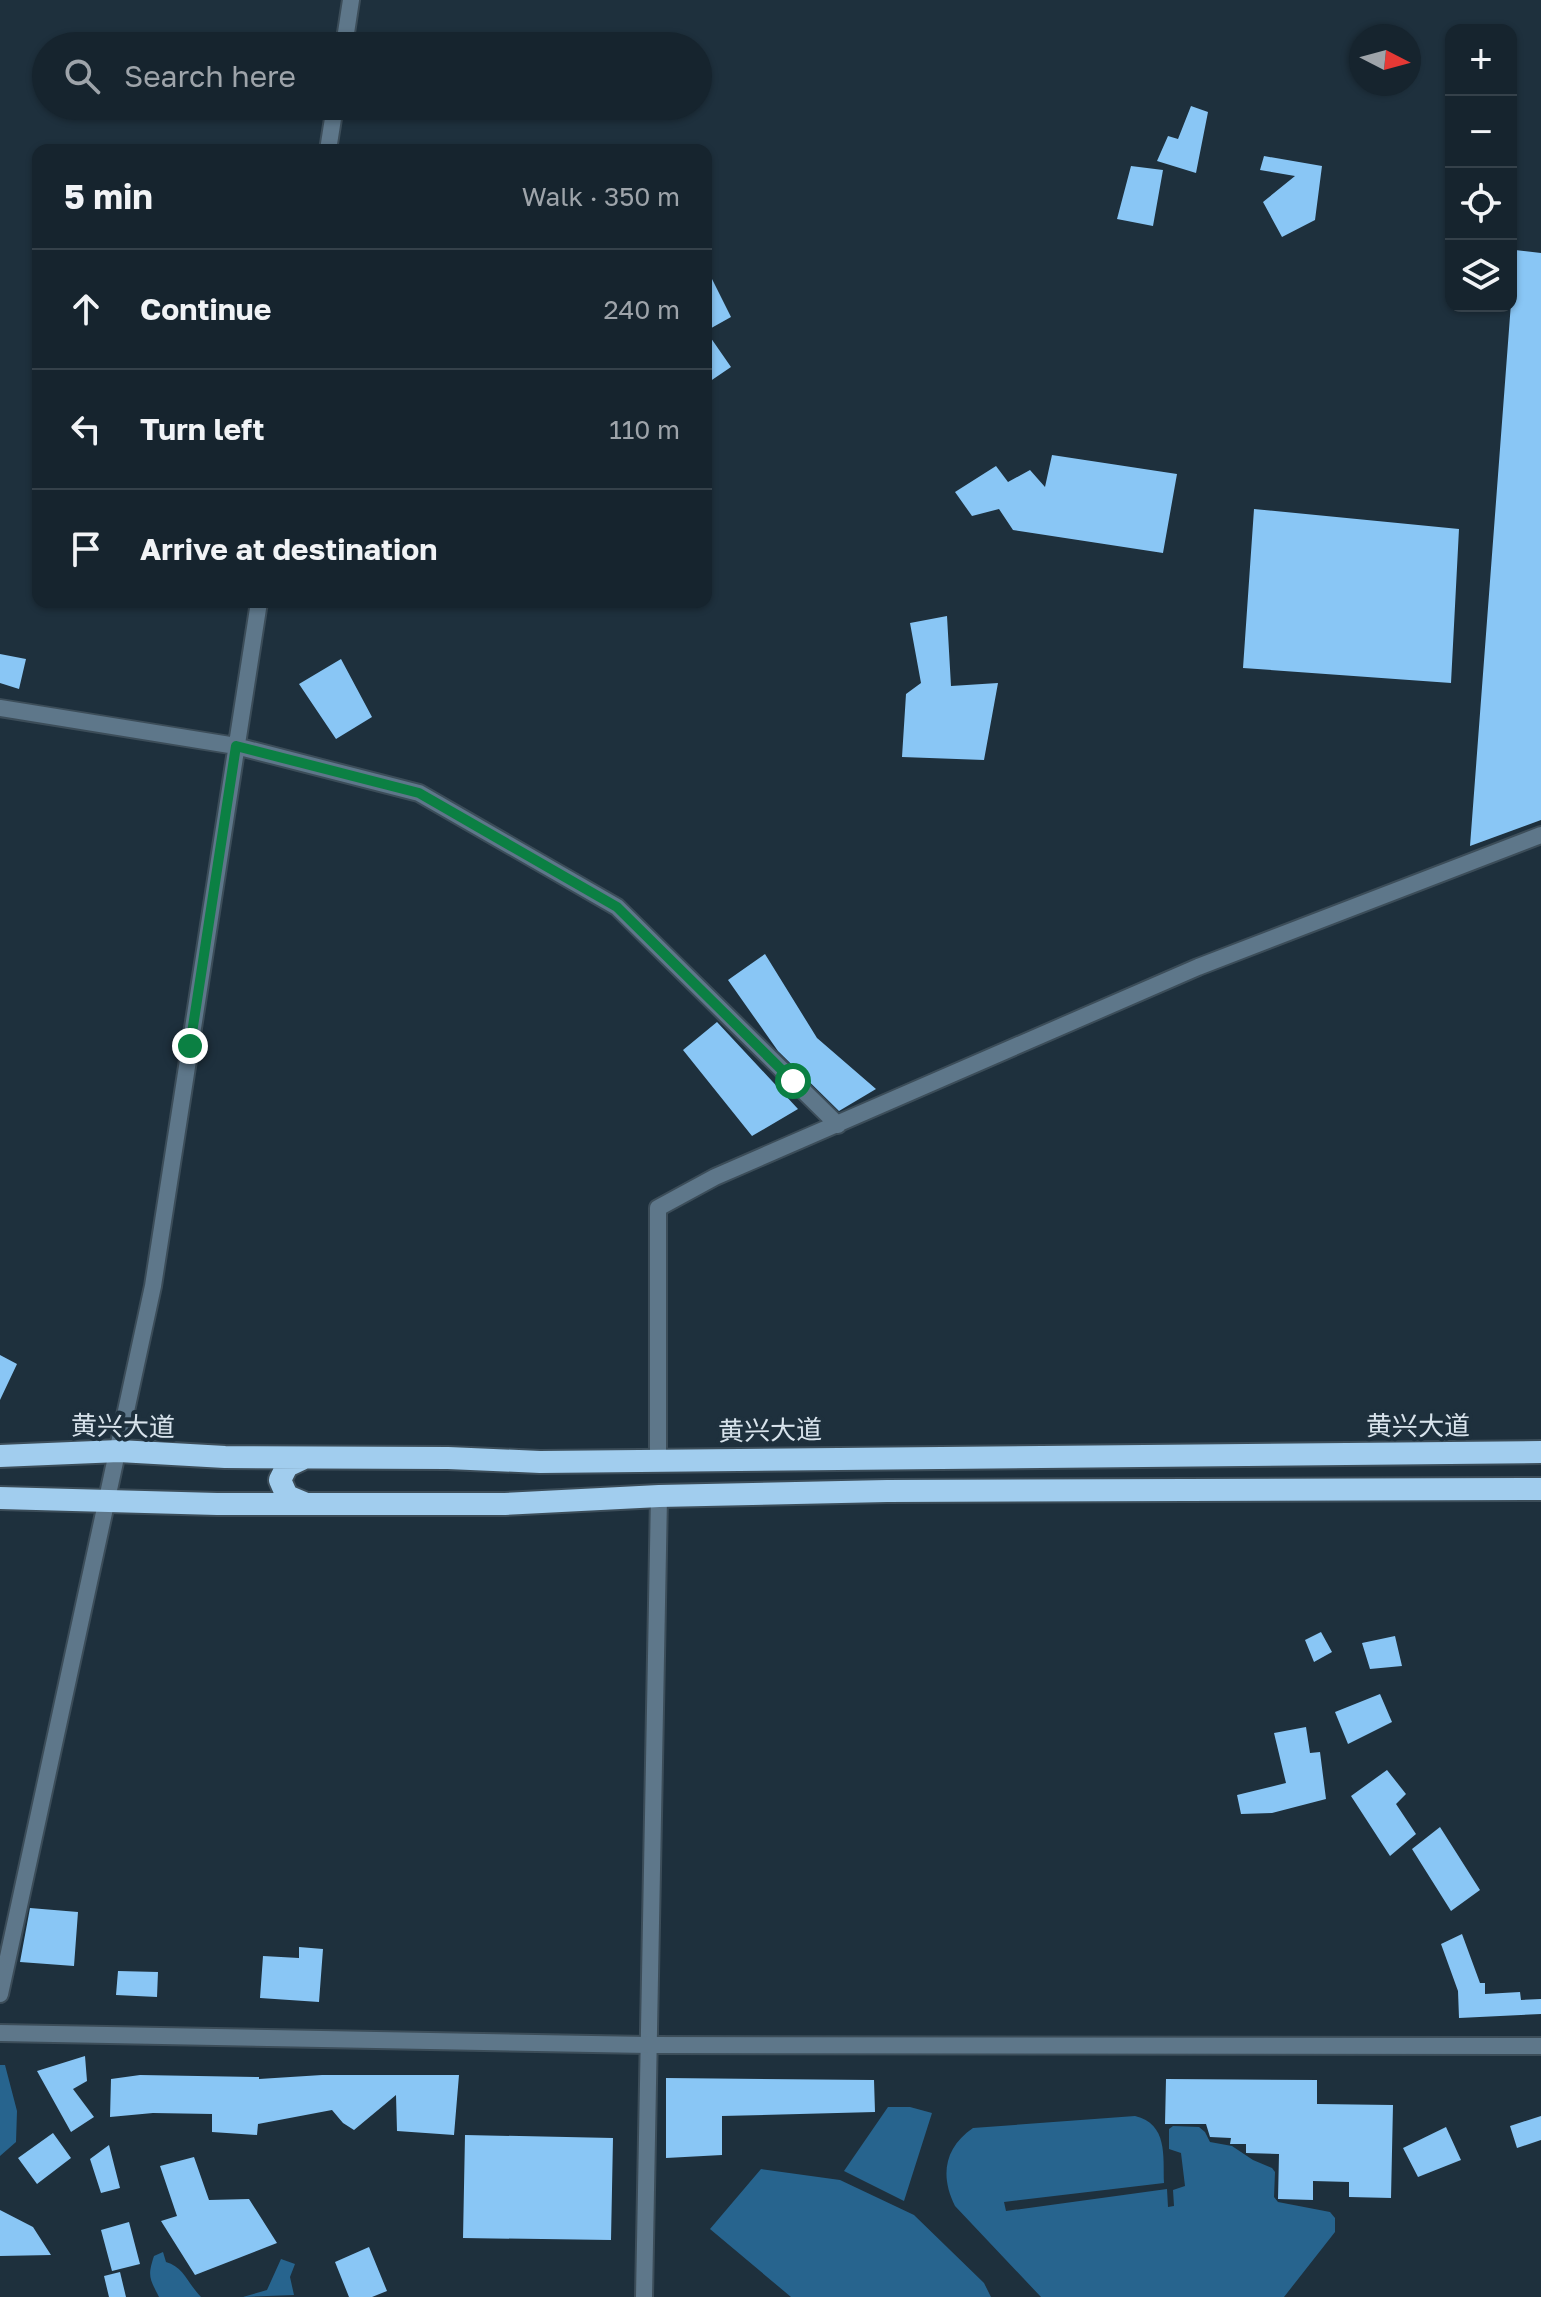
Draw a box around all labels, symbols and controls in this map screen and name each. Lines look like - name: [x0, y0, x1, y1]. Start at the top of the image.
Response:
- north arrow: [1349, 24, 1421, 96]
- map controls: [1445, 24, 1517, 312]
- button: +: [1445, 24, 1517, 96]
- search box: [32, 32, 712, 120]
- icon: search: [60, 54, 104, 98]
- text: Search here: [124, 58, 296, 94]
- button: −: [1445, 96, 1517, 168]
- button: locate: [1445, 168, 1517, 240]
- text: 5 min: [64, 176, 153, 216]
- text: Walk · 350 m: [522, 181, 680, 212]
- button: layers: [1445, 240, 1517, 312]
- icon: ahead: [64, 287, 108, 331]
- text: Continue: [140, 291, 271, 327]
- text: 240 m: [603, 294, 680, 325]
- icon: left: [64, 407, 108, 451]
- text: Turn left: [140, 411, 265, 447]
- text: 110 m: [609, 414, 680, 445]
- icon: arrive: [64, 527, 108, 571]
- text: Arrive at destination: [140, 531, 437, 567]
- route end: [172, 1028, 208, 1064]
- route start: [775, 1063, 811, 1099]
- street label: 黄兴大道: [71, 1410, 175, 1442]
- street label: 黄兴大道: [1366, 1410, 1470, 1441]
- street label: 黄兴大道: [718, 1414, 822, 1446]

